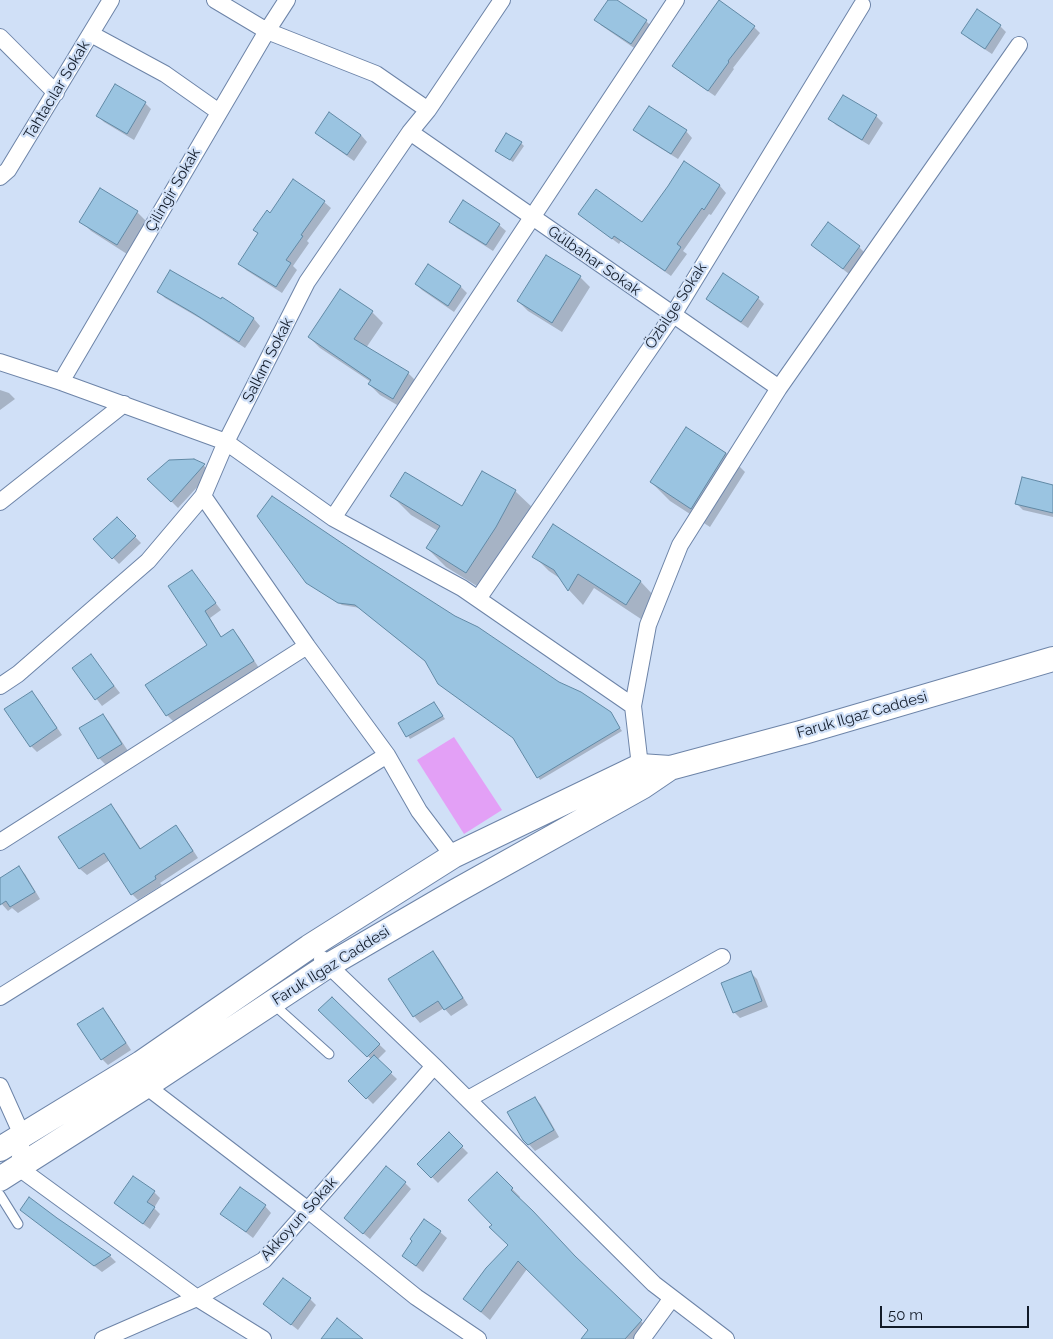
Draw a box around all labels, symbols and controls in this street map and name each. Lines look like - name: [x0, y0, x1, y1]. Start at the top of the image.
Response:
- street label: Tahtacılar Sokak: [20, 37, 94, 143]
- street label: Çilingir Sokak: [142, 145, 204, 235]
- street label: Gülbahar Sokak: [544, 222, 644, 300]
- street label: Özbilge Sokak: [641, 259, 711, 353]
- street label: Salkım Sokak: [239, 315, 297, 405]
- street label: Faruk Ilgaz Caddesi: [795, 688, 929, 742]
- street label: Faruk Ilgaz Caddesi: [269, 923, 393, 1009]
- street label: Akkoyun Sokak: [257, 1174, 341, 1264]
- scale bar: [883, 1296, 1032, 1328]
- text: 50 m: [888, 1306, 923, 1324]

